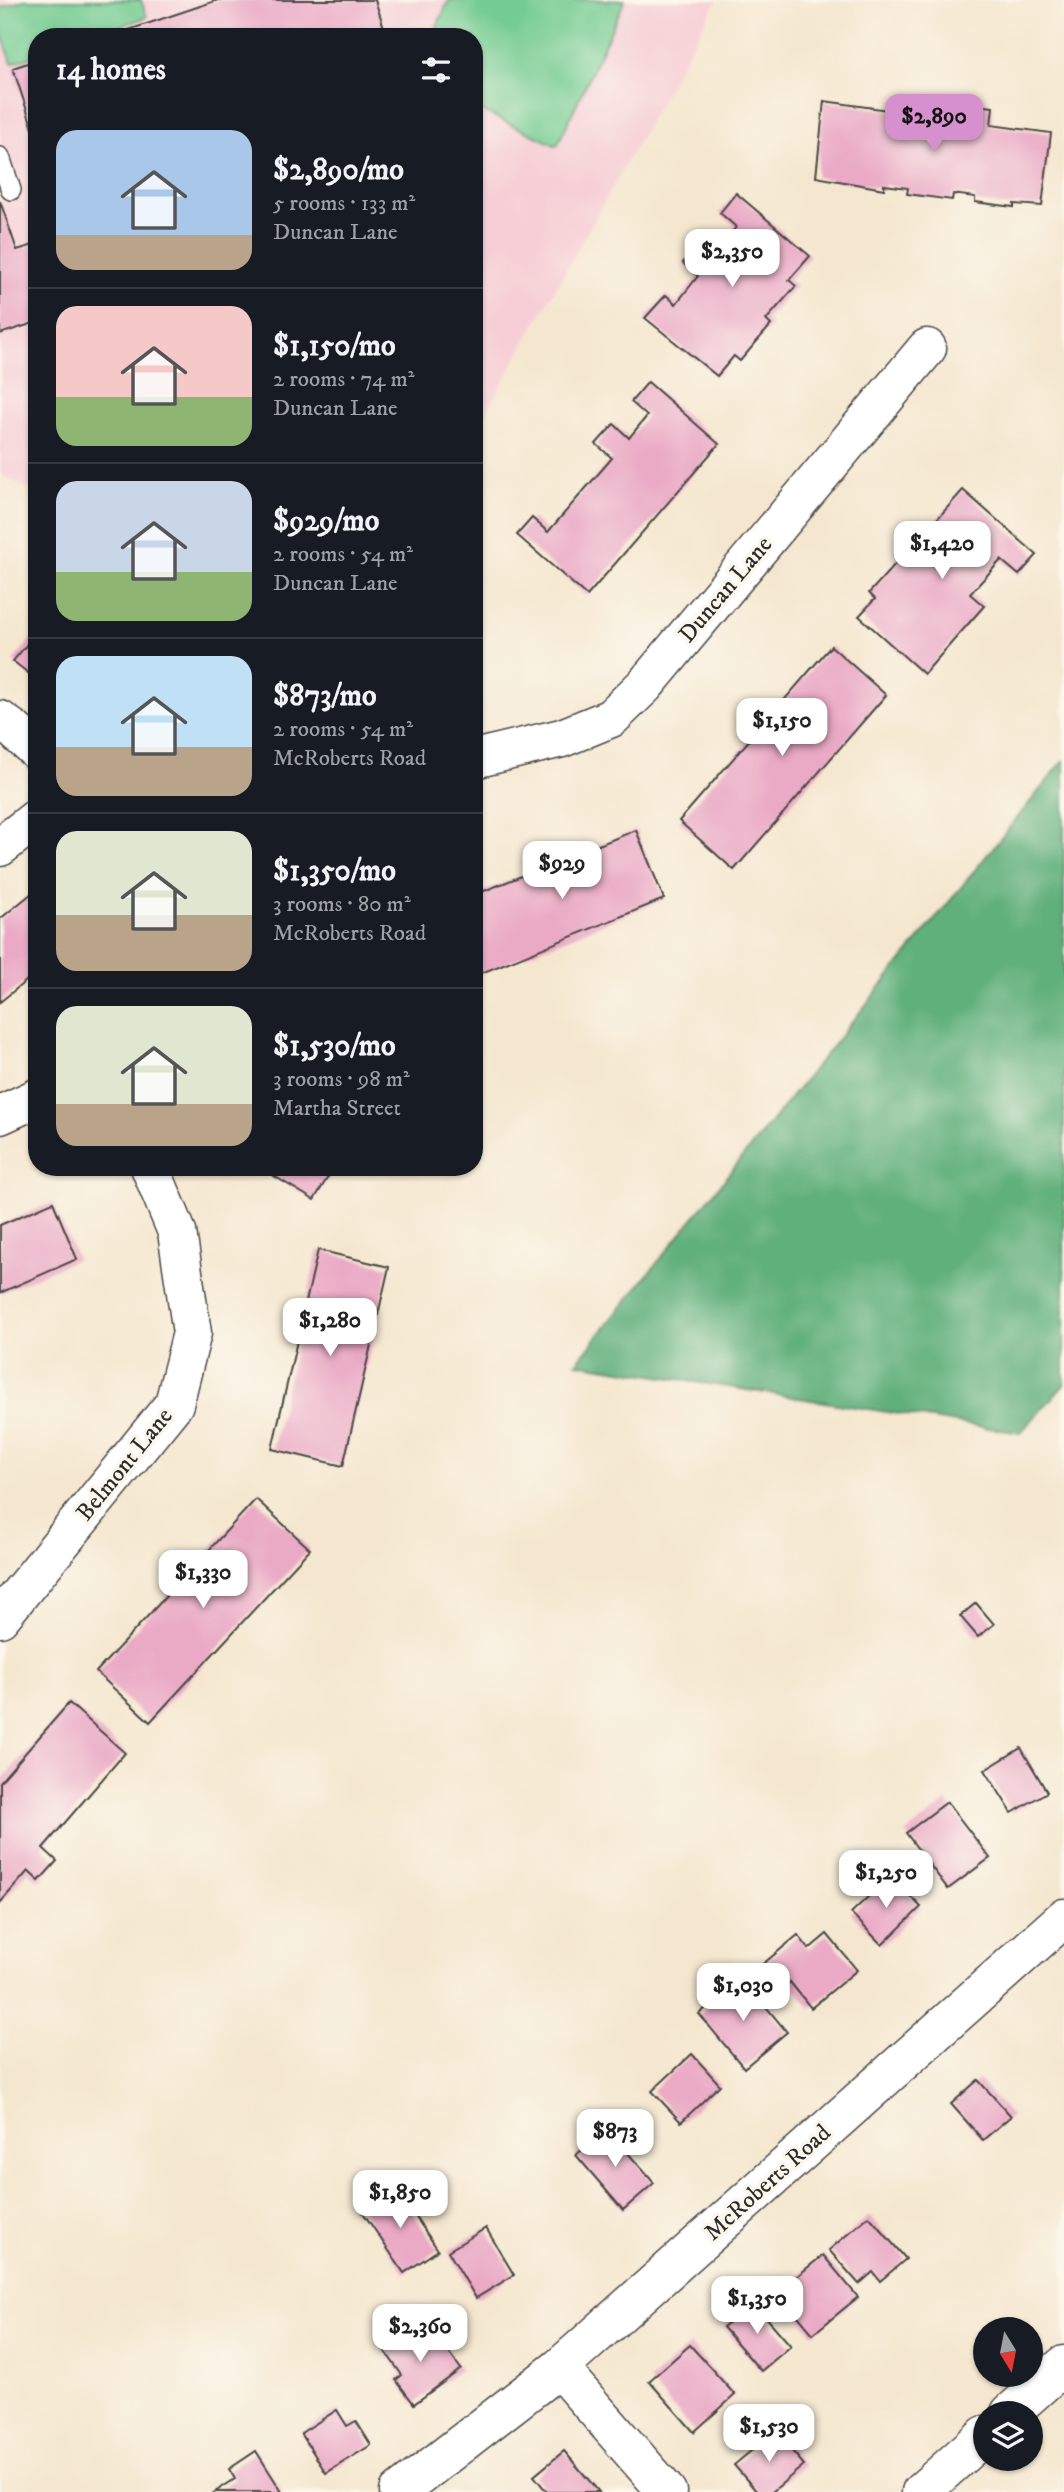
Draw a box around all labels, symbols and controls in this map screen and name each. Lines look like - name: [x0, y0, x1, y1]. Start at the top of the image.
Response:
- icon: filters: [417, 51, 455, 89]
- text: 14 homes: [56, 52, 166, 89]
- pin: $2,890: [877, 94, 991, 154]
- text: $2,890: [901, 102, 967, 131]
- text: $2,890/mo: [273, 152, 404, 189]
- icon: home: [112, 158, 196, 242]
- text: 5 rooms · 133 m²: [273, 189, 415, 218]
- text: Duncan Lane: [273, 218, 398, 247]
- pin: $2,350: [675, 230, 789, 289]
- text: $2,350: [701, 237, 763, 266]
- text: $1,150/mo: [273, 328, 396, 365]
- icon: home: [112, 334, 196, 418]
- text: 2 rooms · 74 m²: [273, 365, 414, 394]
- text: Duncan Lane: [273, 394, 398, 423]
- text: $929/mo: [273, 503, 379, 540]
- icon: home: [112, 509, 196, 593]
- pin: $1,420: [885, 522, 999, 581]
- text: $1,420: [910, 529, 974, 558]
- street label: Duncan Lane: [672, 530, 779, 649]
- text: 2 rooms · 54 m²: [273, 540, 413, 569]
- text: Duncan Lane: [273, 569, 398, 598]
- text: $873/mo: [273, 678, 377, 715]
- icon: home: [112, 684, 196, 768]
- pin: $1,150: [725, 698, 839, 758]
- text: $1,150: [752, 706, 812, 735]
- text: 2 rooms · 54 m²: [273, 715, 413, 744]
- text: McRoberts Road: [273, 744, 426, 773]
- pin: $929: [521, 842, 603, 901]
- text: $929: [539, 849, 585, 878]
- text: $1,350/mo: [273, 853, 396, 890]
- icon: home: [112, 859, 196, 943]
- text: 3 rooms · 80 m²: [273, 890, 411, 919]
- text: McRoberts Road: [273, 919, 426, 948]
- text: $1,530/mo: [273, 1028, 395, 1065]
- icon: home: [112, 1034, 196, 1118]
- text: 3 rooms · 98 m²: [273, 1065, 410, 1094]
- text: Martha Street: [273, 1094, 401, 1123]
- pin: $1,280: [273, 1298, 387, 1358]
- text: $1,280: [299, 1306, 361, 1335]
- street label: Belmont Lane: [70, 1402, 180, 1527]
- pin: $1,330: [146, 1550, 260, 1610]
- text: $1,330: [175, 1558, 231, 1587]
- pin: $1,250: [829, 1850, 943, 1910]
- text: $1,250: [855, 1858, 917, 1887]
- pin: $1,030: [686, 1964, 800, 2023]
- text: $1,030: [713, 1971, 773, 2000]
- pin: $873: [574, 2110, 656, 2169]
- text: $873: [593, 2117, 637, 2146]
- street label: McRoberts Road: [698, 2118, 837, 2247]
- pin: $1,850: [343, 2170, 457, 2230]
- text: $1,850: [369, 2178, 431, 2207]
- pin: $1,350: [700, 2276, 814, 2336]
- text: $1,350: [727, 2284, 787, 2313]
- pin: $2,360: [363, 2304, 477, 2364]
- text: $2,360: [388, 2312, 452, 2341]
- north arrow: [973, 2317, 1043, 2387]
- map controls: [973, 2317, 1043, 2471]
- button: layers: [973, 2401, 1043, 2471]
- pin: $1,530: [712, 2404, 826, 2464]
- text: $1,530: [739, 2412, 799, 2441]

